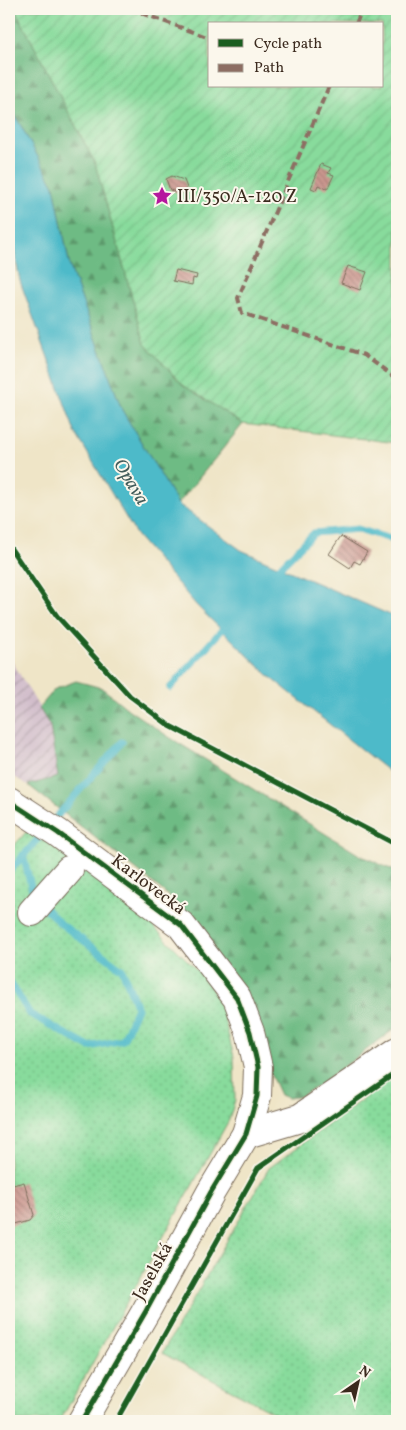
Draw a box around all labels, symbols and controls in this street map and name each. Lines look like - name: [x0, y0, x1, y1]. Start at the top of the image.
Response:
- legend: [208, 22, 384, 88]
- text: Cycle path: [254, 34, 322, 55]
- text: Path: [254, 58, 284, 79]
- place icon: III/350/A-120 Z: [151, 185, 173, 207]
- place label: III/350/A-120 Z: [177, 185, 297, 210]
- water label: Opava: [106, 454, 154, 510]
- street label: Karlovecká: [106, 849, 191, 922]
- street label: Jaselská: [127, 1238, 180, 1305]
- north arrow: [334, 1358, 384, 1408]
- text: N: [355, 1362, 374, 1383]

